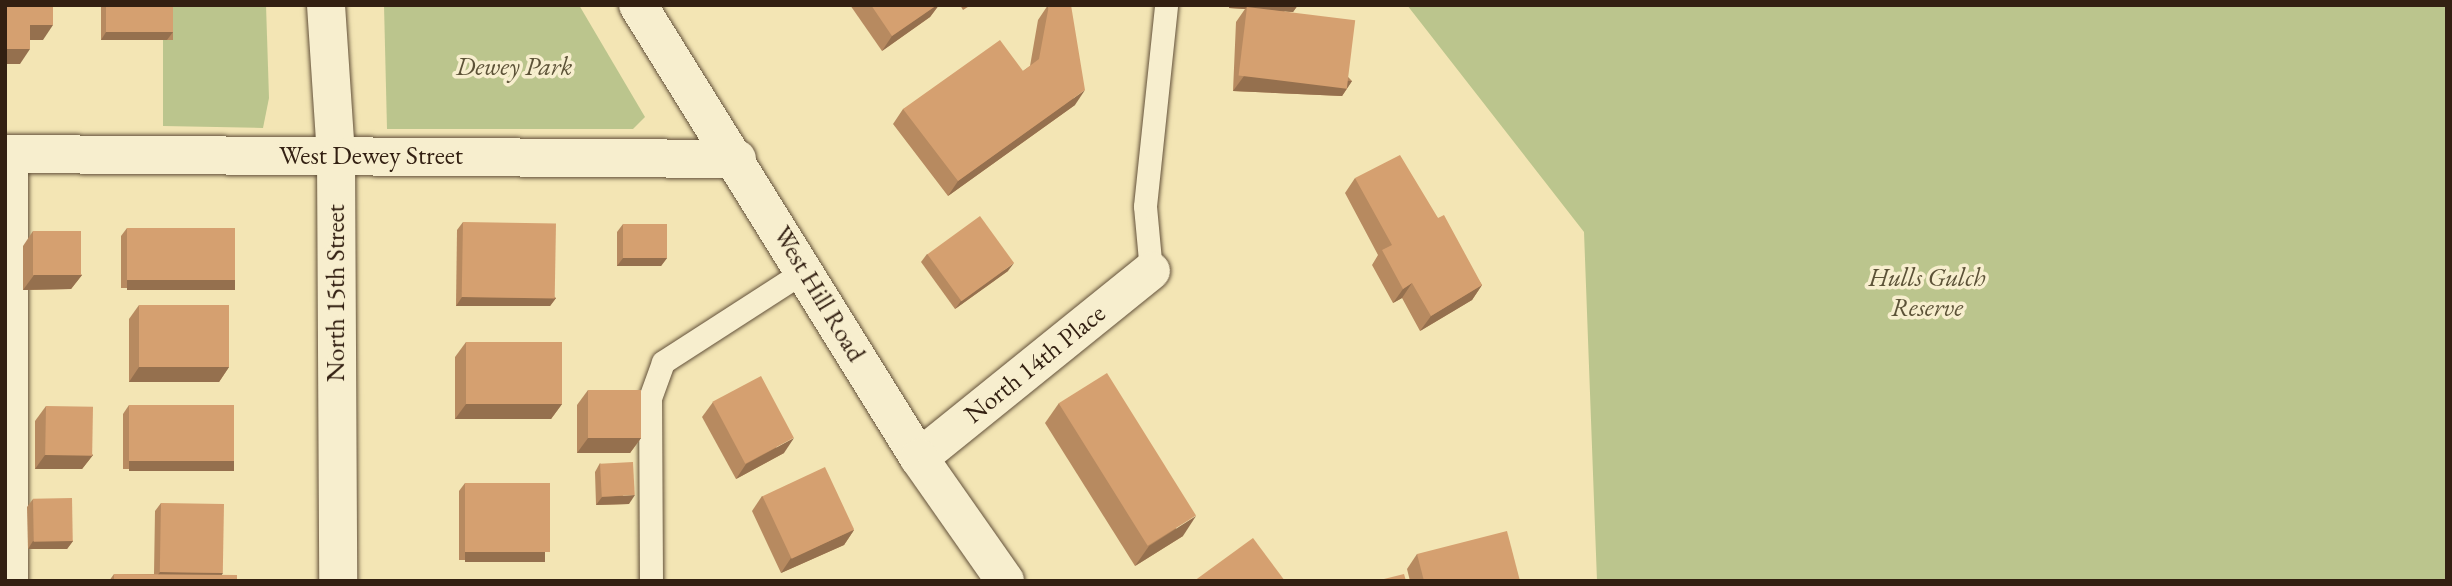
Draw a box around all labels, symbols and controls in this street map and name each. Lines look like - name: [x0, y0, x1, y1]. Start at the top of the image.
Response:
- park label: Dewey Park: [456, 51, 572, 83]
- street label: West Dewey Street: [279, 140, 463, 172]
- street label: North 15th Street: [320, 204, 352, 382]
- street label: West Hill Road: [766, 221, 872, 367]
- park label: Hulls Gulch Reserve: [1868, 262, 1986, 324]
- street label: North 14th Place: [958, 298, 1112, 430]

